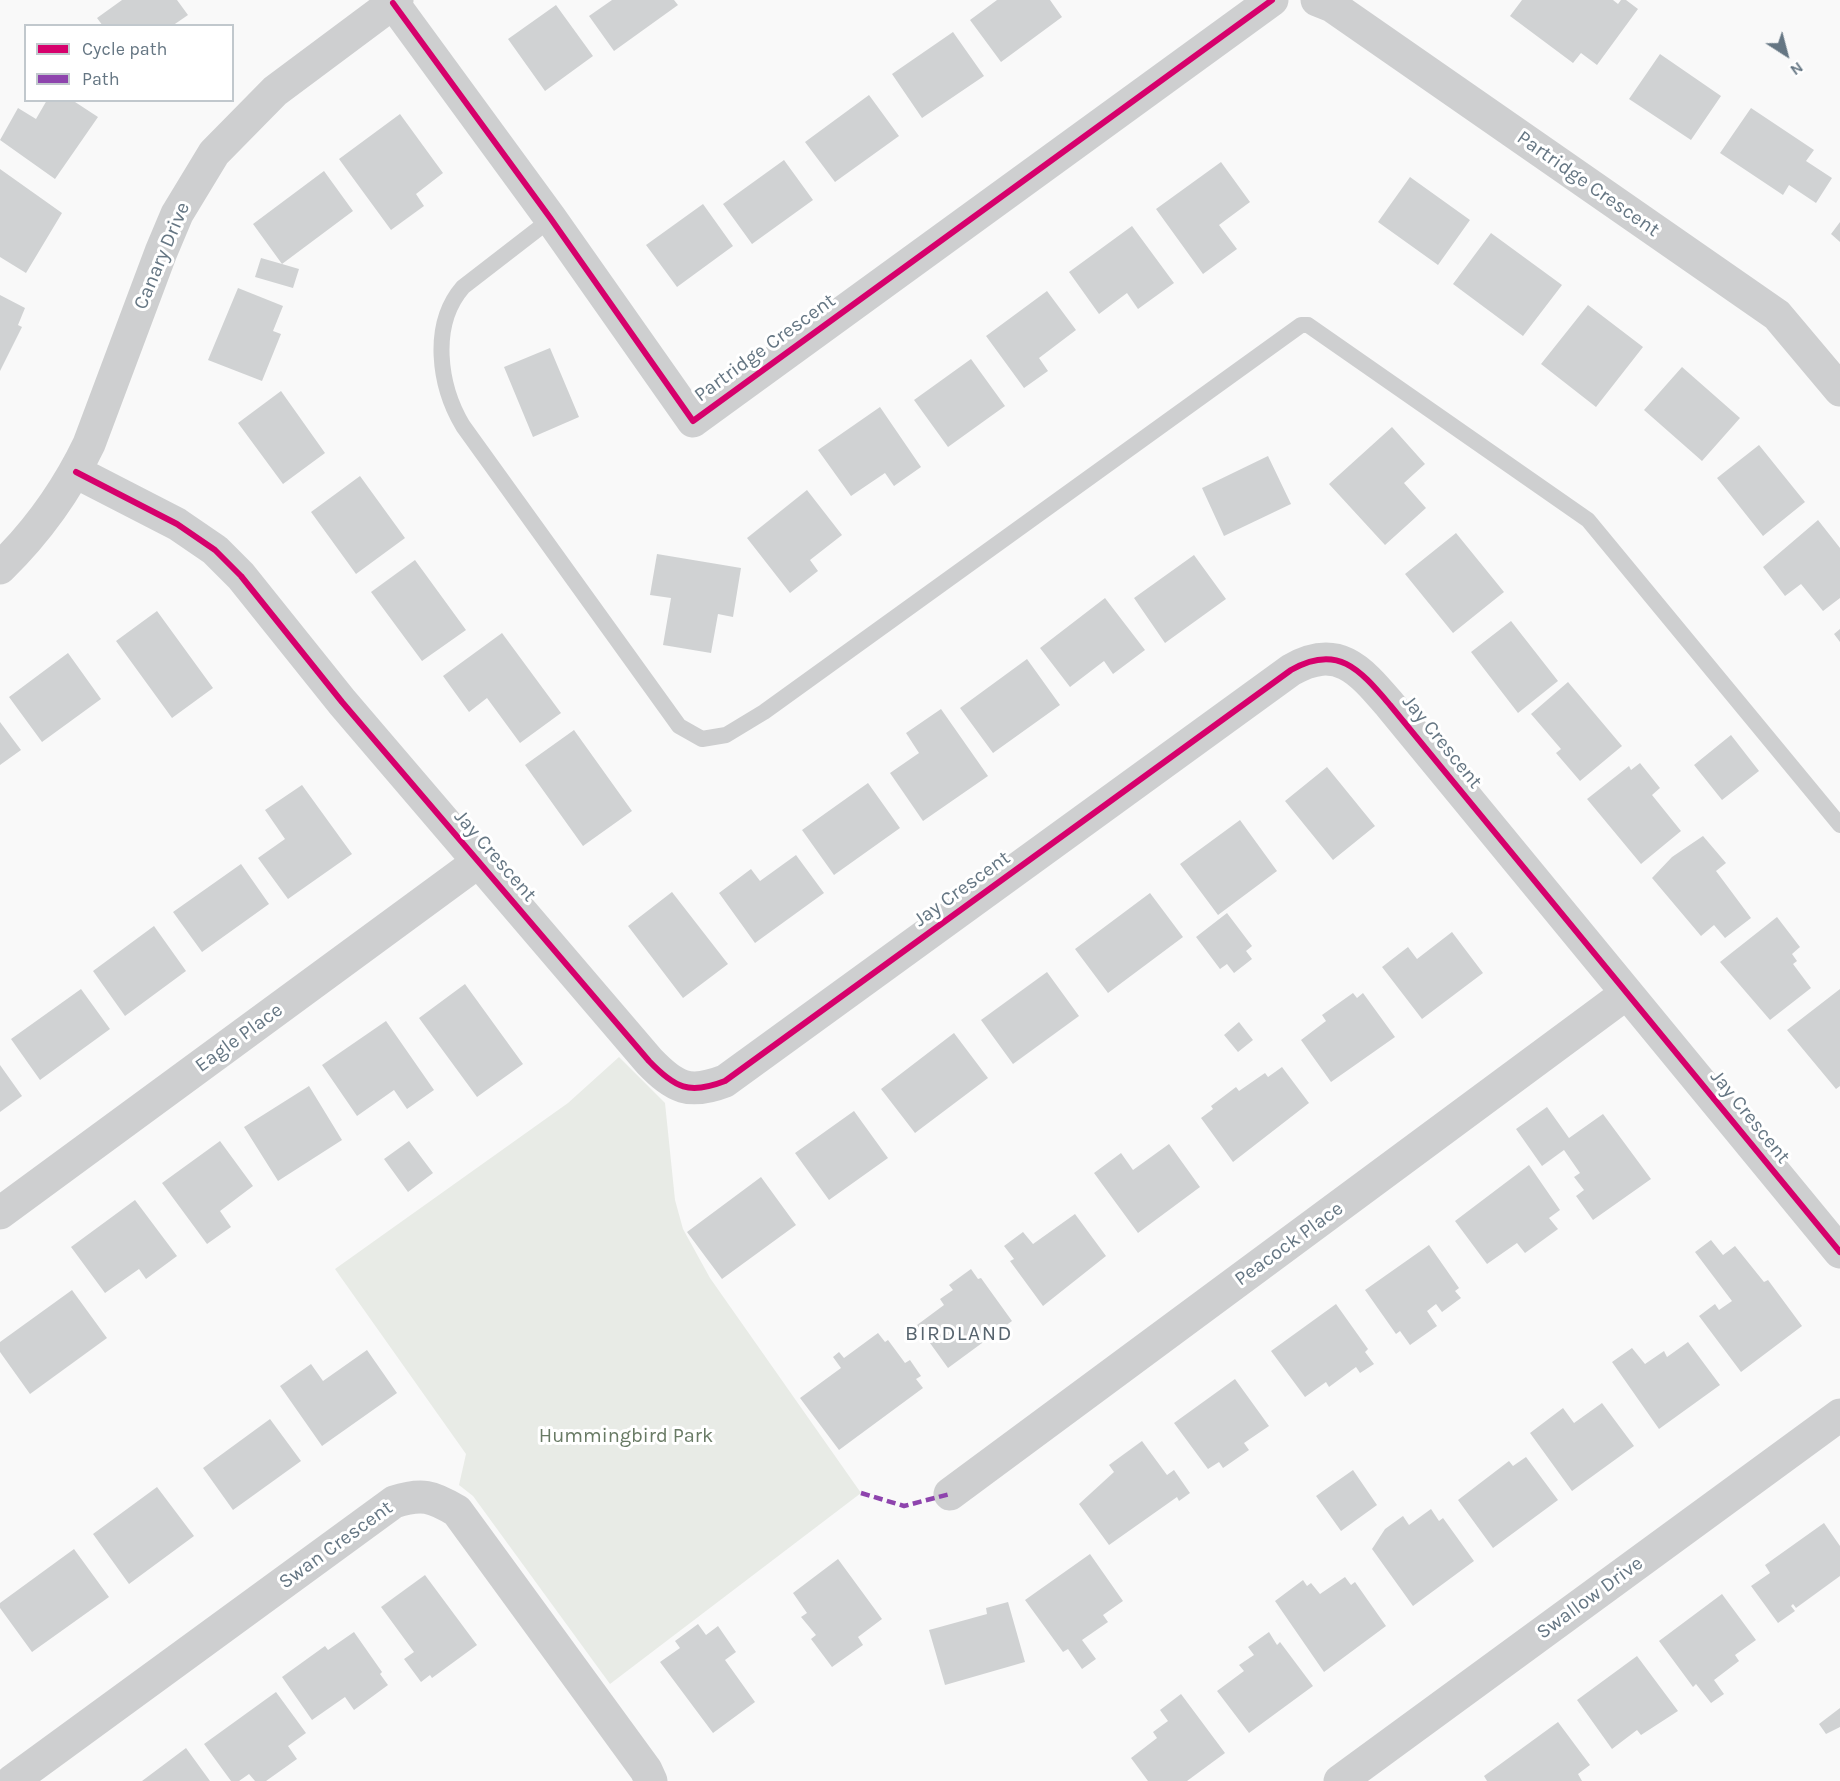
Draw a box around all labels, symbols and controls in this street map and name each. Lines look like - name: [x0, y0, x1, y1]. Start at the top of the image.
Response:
- legend: [24, 24, 234, 102]
- north arrow: [1756, 24, 1816, 84]
- text: Cycle path: [82, 38, 167, 60]
- text: N: [1787, 58, 1807, 80]
- text: Path: [82, 68, 120, 90]
- street label: Partridge Crescent: [1512, 126, 1664, 242]
- street label: Canary Drive: [129, 199, 195, 313]
- street label: Partridge Crescent: [690, 289, 840, 407]
- street label: Jay Crescent: [1397, 690, 1487, 794]
- street label: Jay Crescent: [449, 805, 541, 907]
- street label: Jay Crescent: [909, 846, 1015, 932]
- street label: Eagle Place: [191, 998, 287, 1078]
- street label: Jay Crescent: [1705, 1065, 1795, 1169]
- street label: Peacock Place: [1230, 1197, 1348, 1291]
- district label: BIRDLAND: [905, 1321, 1013, 1347]
- park label: Hummingbird Park: [539, 1424, 713, 1448]
- street label: Swan Crescent: [274, 1496, 398, 1594]
- street label: Swallow Drive: [1532, 1551, 1648, 1645]

